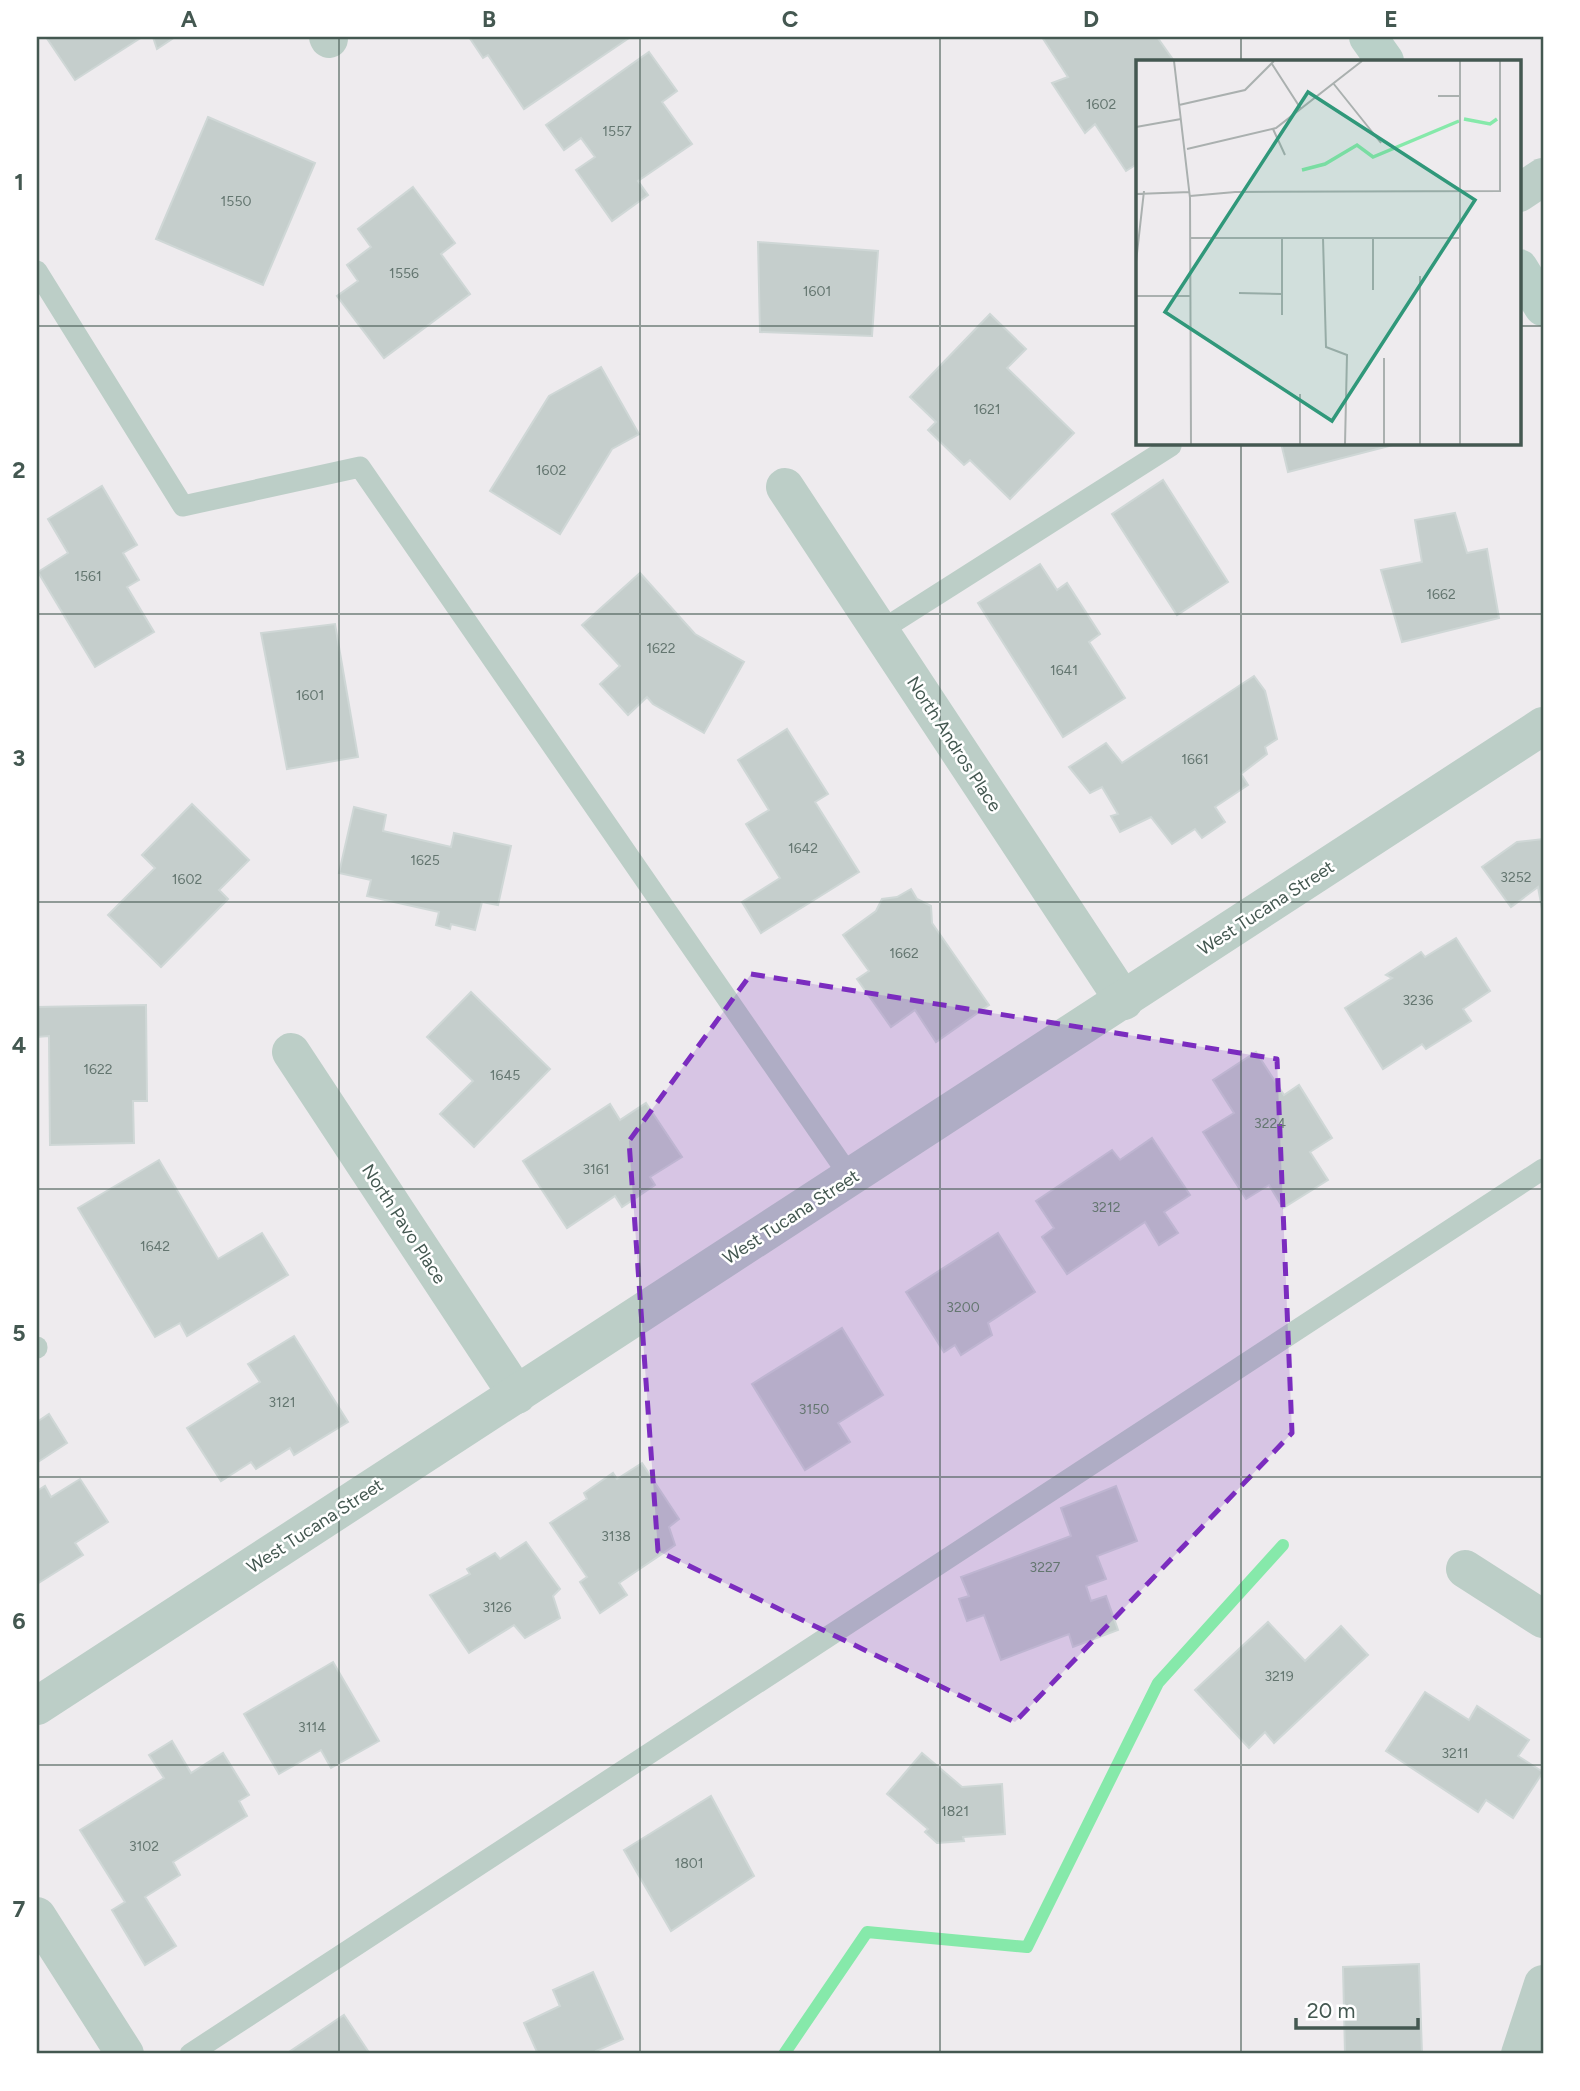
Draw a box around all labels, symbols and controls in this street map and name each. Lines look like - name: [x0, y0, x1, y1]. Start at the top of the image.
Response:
- text: A: [181, 5, 198, 33]
- text: B: [482, 5, 496, 33]
- text: C: [782, 5, 799, 33]
- text: D: [1083, 5, 1099, 33]
- text: E: [1384, 5, 1398, 33]
- inset map: [1136, 60, 1520, 444]
- house number: 1602: [1086, 96, 1116, 113]
- house number: 1557: [602, 123, 632, 140]
- text: 1: [14, 168, 24, 196]
- house number: 1550: [221, 193, 251, 210]
- house number: 1556: [389, 265, 419, 282]
- house number: 1601: [803, 283, 831, 300]
- house number: 1621: [973, 401, 1001, 418]
- text: 2: [12, 456, 26, 484]
- house number: 1602: [536, 462, 566, 479]
- house number: 1561: [74, 568, 102, 585]
- house number: 1662: [1426, 586, 1456, 603]
- house number: 1622: [646, 640, 676, 657]
- house number: 1641: [1050, 662, 1078, 679]
- street label: North Andros Place: [902, 672, 1006, 816]
- house number: 1601: [296, 687, 324, 704]
- text: 3: [13, 744, 25, 772]
- house number: 1661: [1181, 751, 1209, 768]
- house number: 1642: [788, 840, 818, 857]
- house number: 1625: [410, 852, 440, 869]
- street label: West Tucana Street: [1194, 856, 1338, 960]
- house number: 3252: [1500, 869, 1532, 886]
- house number: 1602: [172, 871, 202, 888]
- house number: 1662: [889, 945, 919, 962]
- house number: 3236: [1403, 992, 1434, 1009]
- text: 4: [12, 1031, 26, 1059]
- house number: 1622: [83, 1061, 113, 1078]
- house number: 1645: [490, 1067, 520, 1084]
- house number: 3224: [1254, 1115, 1286, 1132]
- street label: North Pavo Place: [357, 1160, 451, 1288]
- house number: 3161: [582, 1161, 610, 1178]
- street label: West Tucana Street: [719, 1165, 863, 1269]
- house number: 3212: [1091, 1199, 1121, 1216]
- house number: 1642: [140, 1238, 170, 1255]
- house number: 3200: [946, 1299, 980, 1316]
- text: 5: [12, 1319, 26, 1347]
- house number: 3121: [268, 1394, 296, 1411]
- house number: 3150: [799, 1401, 829, 1418]
- street label: West Tucana Street: [243, 1474, 387, 1578]
- house number: 3138: [601, 1528, 631, 1545]
- house number: 3227: [1030, 1559, 1061, 1576]
- house number: 3126: [482, 1599, 512, 1616]
- text: 6: [12, 1607, 26, 1635]
- house number: 3219: [1264, 1668, 1294, 1685]
- house number: 3114: [298, 1719, 326, 1736]
- house number: 3211: [1441, 1745, 1469, 1762]
- house number: 1821: [941, 1803, 969, 1820]
- house number: 3102: [129, 1838, 159, 1855]
- house number: 1801: [674, 1855, 704, 1872]
- text: 7: [13, 1895, 26, 1923]
- scale bar: [1296, 1986, 1419, 2030]
- text: 20 m: [1307, 1998, 1355, 2023]

